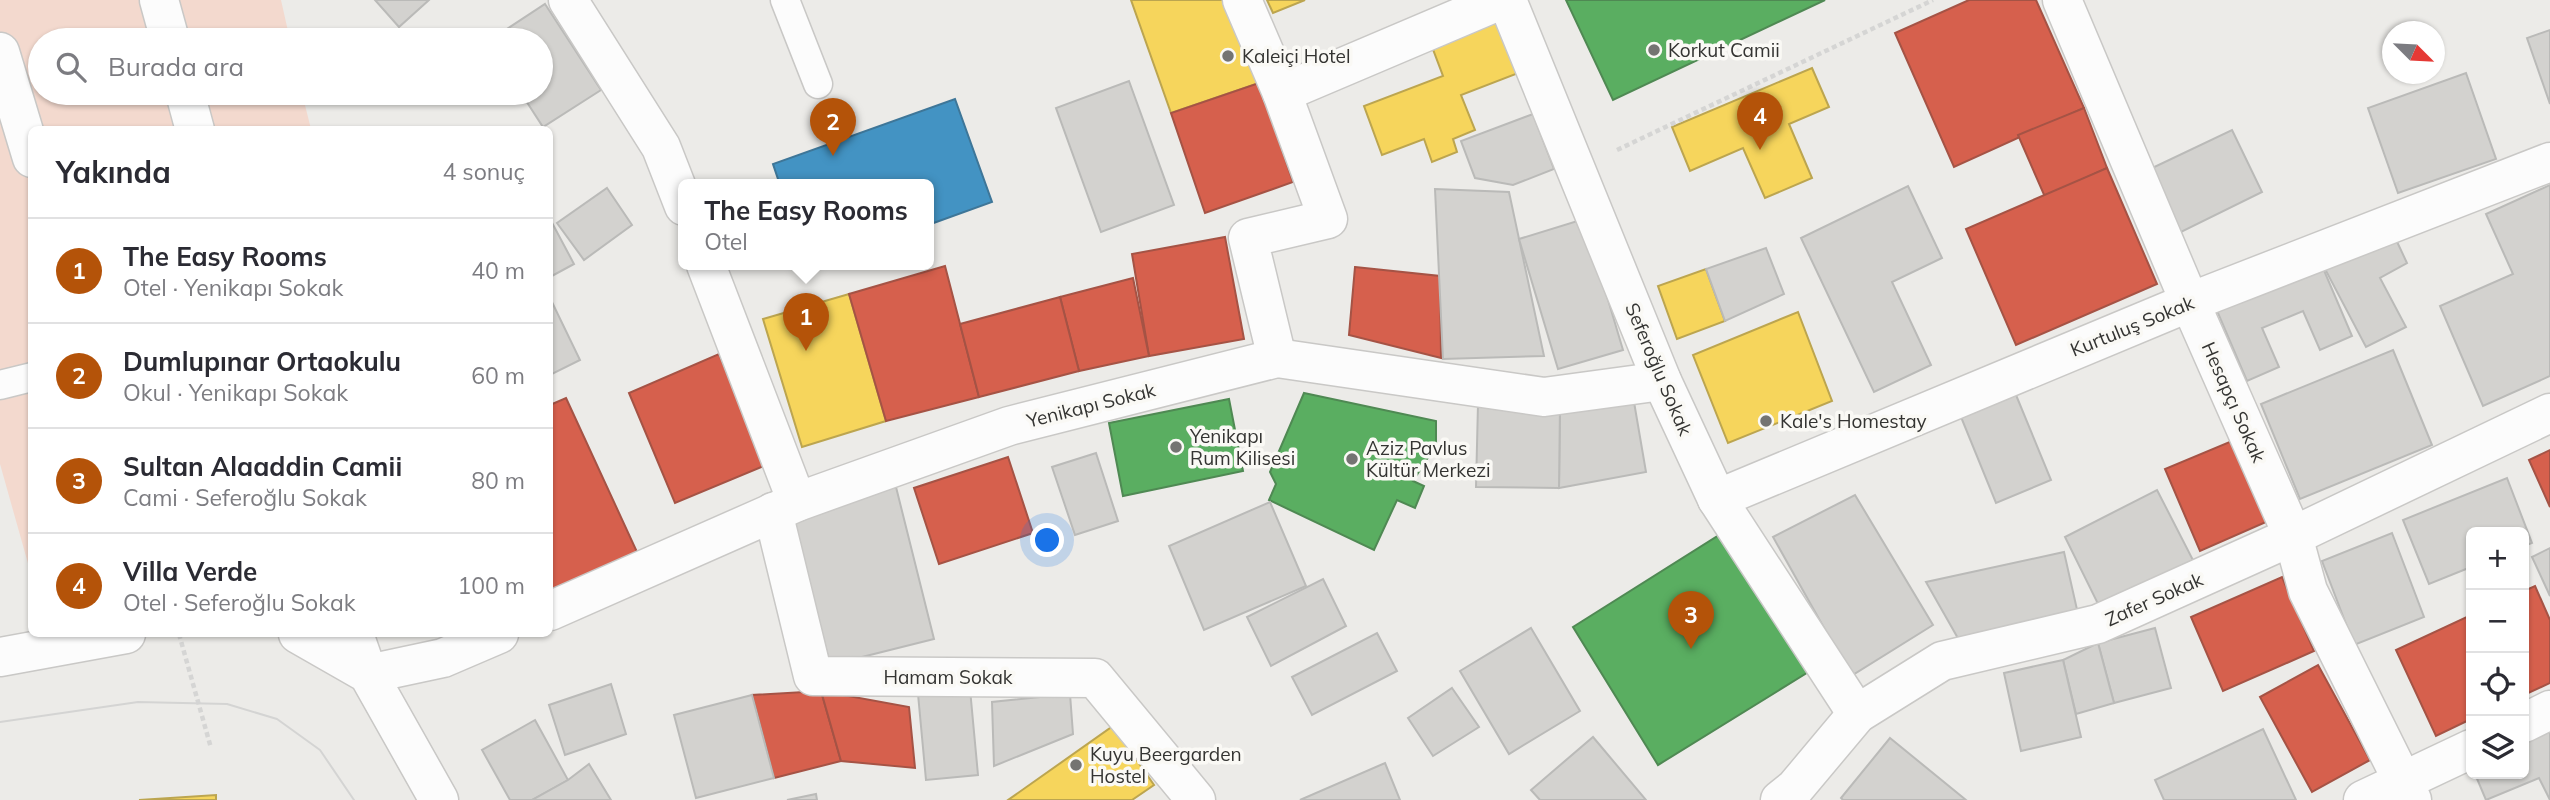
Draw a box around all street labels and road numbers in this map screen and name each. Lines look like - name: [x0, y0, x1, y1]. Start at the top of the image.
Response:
- street label: Kurtuluş Sokak: [2067, 290, 2198, 362]
- street label: Seferoğlu Sokak: [1620, 299, 1698, 439]
- street label: Hesapçı Sokak: [2197, 338, 2271, 466]
- street label: Yenikapı Sokak: [1023, 377, 1158, 433]
- street label: Zafer Sokak: [2101, 567, 2207, 631]
- street label: Hamam Sokak: [883, 665, 1013, 689]

